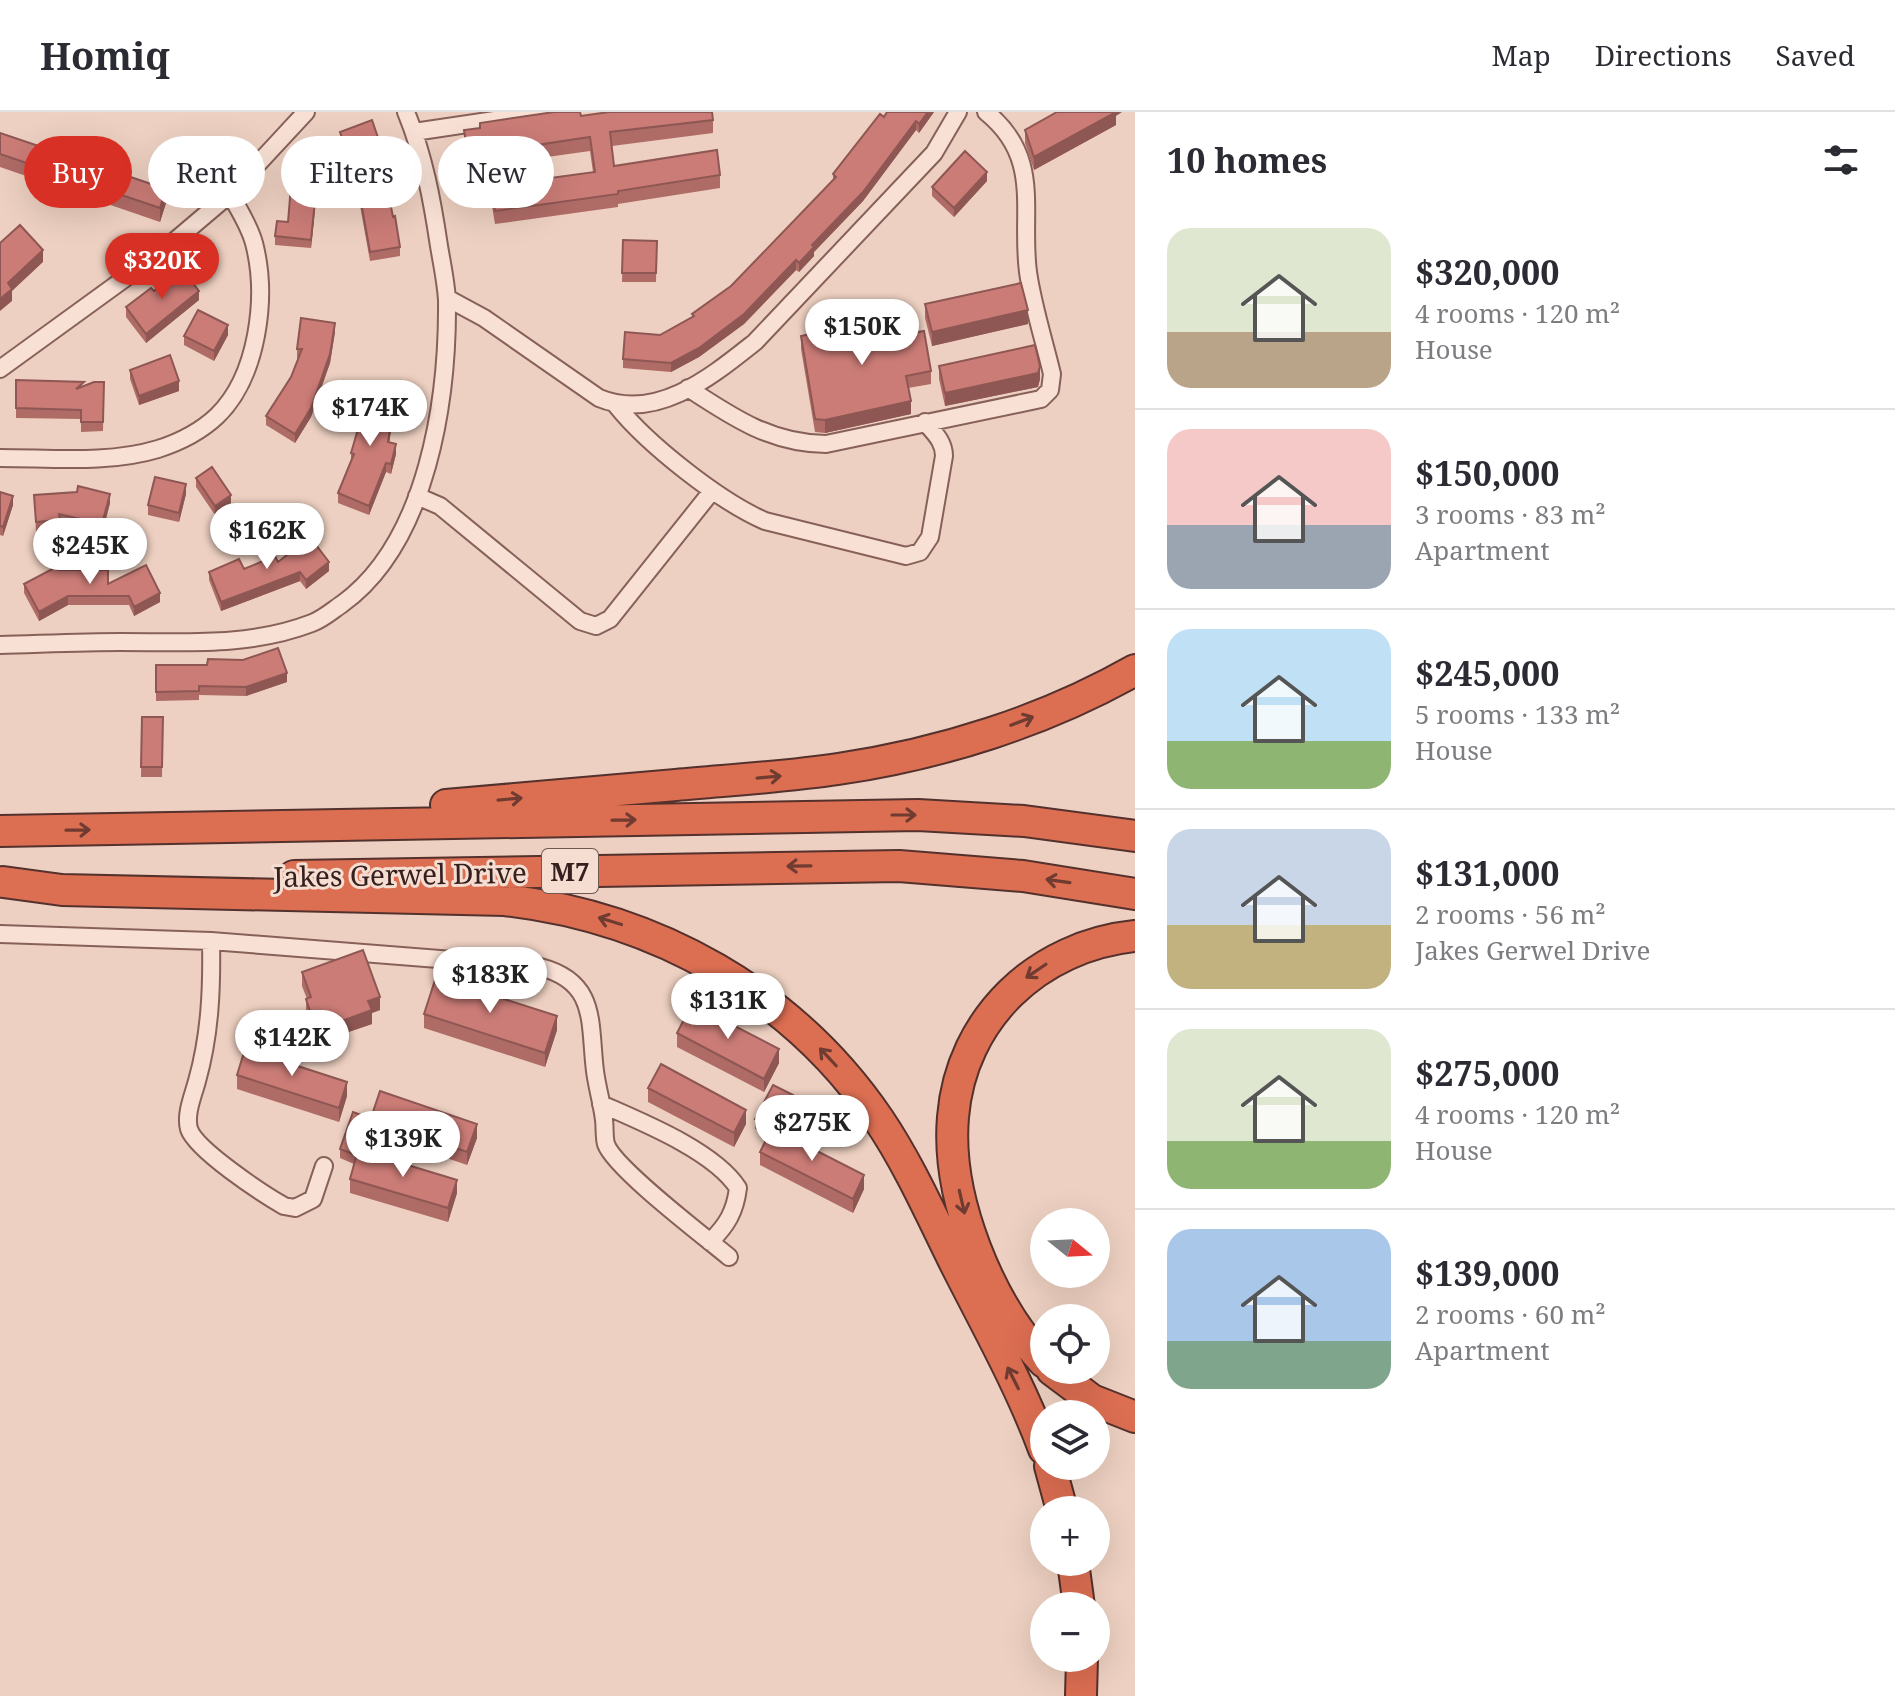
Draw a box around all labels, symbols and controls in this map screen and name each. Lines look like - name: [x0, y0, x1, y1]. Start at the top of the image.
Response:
- text: Homiq: [40, 29, 170, 81]
- text: Map: [1491, 36, 1551, 74]
- text: Directions: [1595, 36, 1732, 74]
- text: Saved: [1776, 36, 1855, 74]
- chip: Buy: [24, 136, 132, 208]
- chip: Rent: [148, 136, 265, 208]
- chip: Filters: [281, 136, 422, 208]
- chip: New: [438, 136, 554, 208]
- text: 10 homes: [1167, 137, 1327, 183]
- icon: filters: [1819, 138, 1863, 182]
- pin: $320K: [106, 233, 218, 301]
- text: $320K: [123, 241, 201, 277]
- text: $320,000: [1415, 249, 1559, 295]
- icon: home: [1231, 260, 1327, 356]
- text: 4 rooms · 120 m²: [1415, 295, 1620, 331]
- pin: $150K: [806, 299, 918, 367]
- text: $150K: [823, 307, 901, 343]
- text: House: [1415, 331, 1493, 367]
- pin: $174K: [314, 380, 426, 448]
- text: $174K: [331, 388, 409, 424]
- text: $150,000: [1415, 450, 1559, 496]
- icon: home: [1231, 461, 1327, 557]
- text: 3 rooms · 83 m²: [1415, 496, 1606, 532]
- pin: $162K: [211, 503, 323, 571]
- text: $162K: [228, 511, 306, 547]
- pin: $245K: [34, 518, 146, 586]
- text: $245K: [51, 526, 129, 562]
- text: Apartment: [1415, 532, 1550, 568]
- text: $245,000: [1415, 650, 1559, 696]
- icon: home: [1231, 661, 1327, 757]
- text: 5 rooms · 133 m²: [1415, 696, 1620, 732]
- one-way arrow: [1009, 713, 1034, 727]
- text: House: [1415, 732, 1493, 768]
- one-way arrow: [755, 769, 782, 784]
- one-way arrow: [496, 792, 523, 807]
- one-way arrow: [890, 807, 917, 823]
- one-way arrow: [610, 812, 637, 828]
- one-way arrow: [64, 822, 91, 837]
- road number: M7: [542, 849, 598, 893]
- text: $131,000: [1415, 850, 1559, 896]
- street label: Jakes Gerwel Drive: [272, 853, 527, 895]
- one-way arrow: [786, 858, 813, 874]
- icon: home: [1231, 861, 1327, 957]
- one-way arrow: [1046, 873, 1071, 888]
- text: 2 rooms · 56 m²: [1415, 896, 1606, 932]
- one-way arrow: [598, 913, 623, 927]
- text: Jakes Gerwel Drive: [1415, 932, 1650, 968]
- pin: $183K: [434, 947, 546, 1015]
- text: $183K: [451, 955, 529, 991]
- one-way arrow: [1026, 963, 1048, 979]
- pin: $131K: [672, 973, 784, 1041]
- text: $131K: [689, 981, 767, 1017]
- pin: $142K: [236, 1010, 348, 1078]
- text: $142K: [253, 1018, 331, 1054]
- one-way arrow: [820, 1047, 838, 1067]
- text: $275,000: [1415, 1050, 1559, 1096]
- icon: home: [1231, 1061, 1327, 1157]
- pin: $275K: [756, 1095, 868, 1163]
- text: 4 rooms · 120 m²: [1415, 1096, 1620, 1132]
- text: $275K: [773, 1103, 851, 1139]
- pin: $139K: [347, 1111, 459, 1179]
- text: $139K: [364, 1119, 442, 1155]
- text: House: [1415, 1132, 1493, 1168]
- one-way arrow: [955, 1189, 970, 1214]
- north arrow: [1030, 1208, 1110, 1288]
- map controls: [1030, 1208, 1110, 1672]
- text: $139,000: [1415, 1250, 1559, 1296]
- icon: home: [1231, 1261, 1327, 1357]
- text: 2 rooms · 60 m²: [1415, 1296, 1606, 1332]
- button: locate: [1030, 1304, 1110, 1384]
- text: Apartment: [1415, 1332, 1550, 1368]
- one-way arrow: [1005, 1366, 1020, 1390]
- button: layers: [1030, 1400, 1110, 1480]
- button: +: [1030, 1496, 1110, 1576]
- button: −: [1030, 1592, 1110, 1672]

